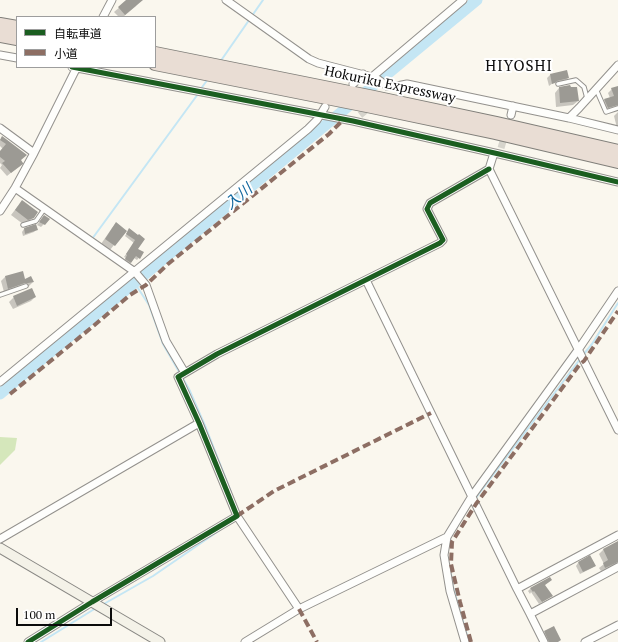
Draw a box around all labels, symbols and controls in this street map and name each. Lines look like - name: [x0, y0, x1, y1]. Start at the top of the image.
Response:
- legend: [16, 16, 156, 68]
- text: 自転車道: [54, 26, 102, 41]
- text: 小道: [54, 46, 78, 61]
- district label: HIYOSHI: [485, 58, 553, 76]
- street label: Hokuriku Expressway: [323, 63, 457, 107]
- water label: 入川: [222, 180, 256, 214]
- scale bar: [18, 600, 114, 626]
- text: 100 m: [23, 607, 55, 622]

